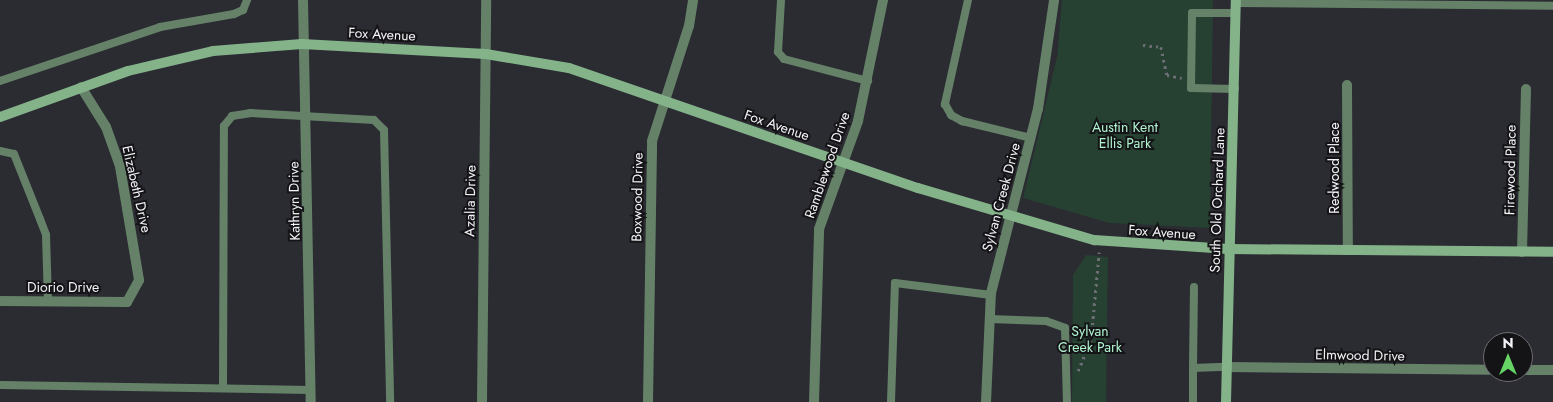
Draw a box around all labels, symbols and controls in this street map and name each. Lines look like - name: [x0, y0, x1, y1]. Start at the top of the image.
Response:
- street label: Fox Avenue: [348, 24, 416, 44]
- street label: Fox Avenue: [742, 106, 812, 144]
- street label: Ramblewood Drive: [801, 110, 853, 220]
- park label: Austin Kent Ellis Park: [1092, 119, 1158, 152]
- street label: Redwood Place: [1326, 122, 1342, 214]
- street label: Firewood Place: [1501, 125, 1519, 215]
- street label: South Old Orchard Lane: [1206, 127, 1228, 273]
- street label: Sylvan Creek Drive: [978, 141, 1024, 253]
- street label: Elizabeth Drive: [119, 144, 155, 234]
- street label: Boxwood Drive: [628, 152, 646, 242]
- street label: Kathryn Drive: [285, 161, 303, 241]
- street label: Azalia Drive: [461, 165, 479, 237]
- street label: Fox Avenue: [1128, 221, 1196, 243]
- street label: Diorio Drive: [27, 279, 99, 295]
- park label: Sylvan Creek Park: [1058, 323, 1122, 356]
- north arrow: [1483, 332, 1533, 382]
- text: N: [1502, 333, 1514, 353]
- street label: Elmwood Drive: [1315, 346, 1405, 364]

